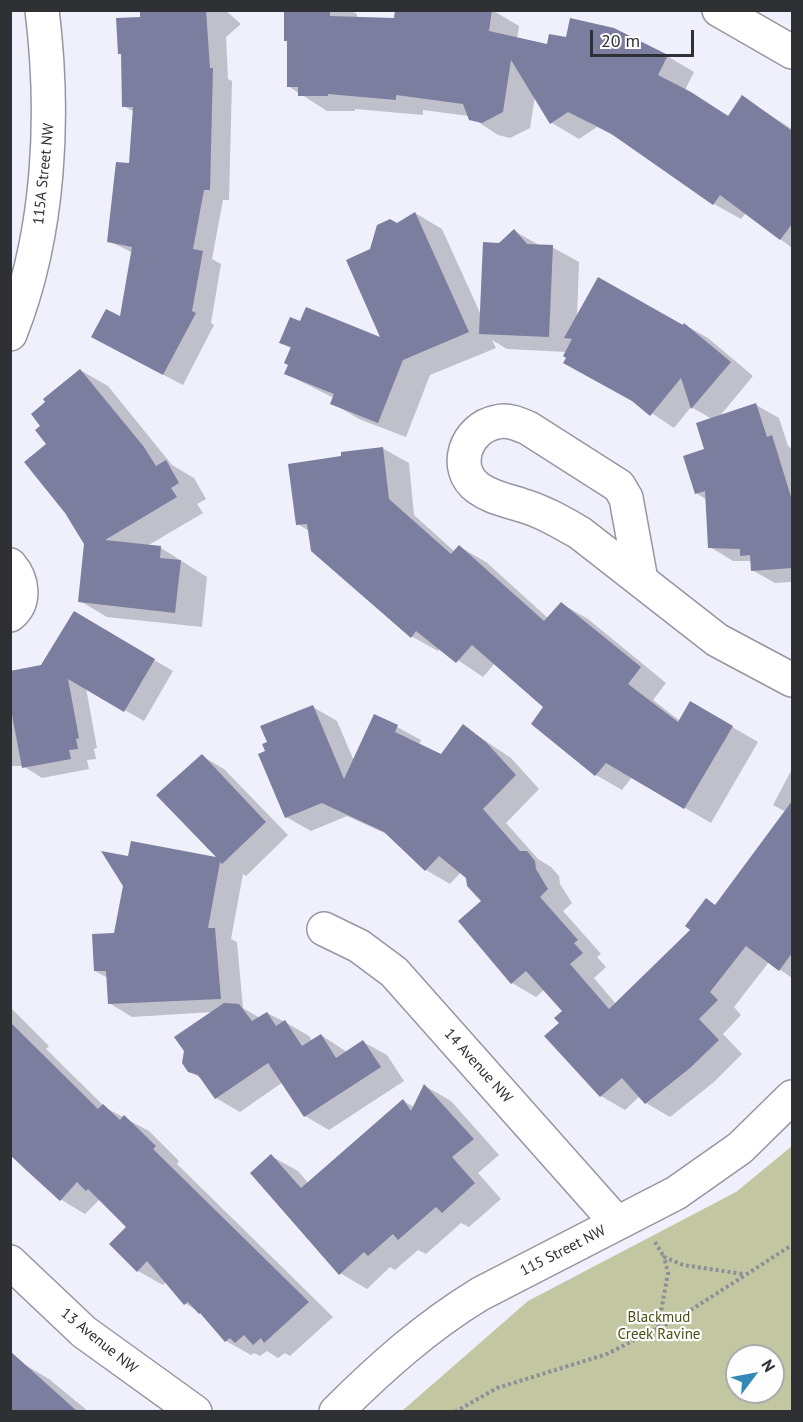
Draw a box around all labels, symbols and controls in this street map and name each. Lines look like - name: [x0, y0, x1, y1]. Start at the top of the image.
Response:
- scale bar: [593, 18, 696, 56]
- text: 20 m: [601, 29, 640, 52]
- street label: 115A Street NW: [30, 122, 58, 226]
- street label: 14 Avenue NW: [440, 1025, 516, 1107]
- street label: 115 Street NW: [517, 1222, 609, 1280]
- street label: 13 Avenue NW: [57, 1305, 141, 1377]
- park label: Blackmud Creek Ravine: [618, 1309, 700, 1344]
- north arrow: [725, 1344, 785, 1404]
- text: N: [757, 1356, 780, 1375]

